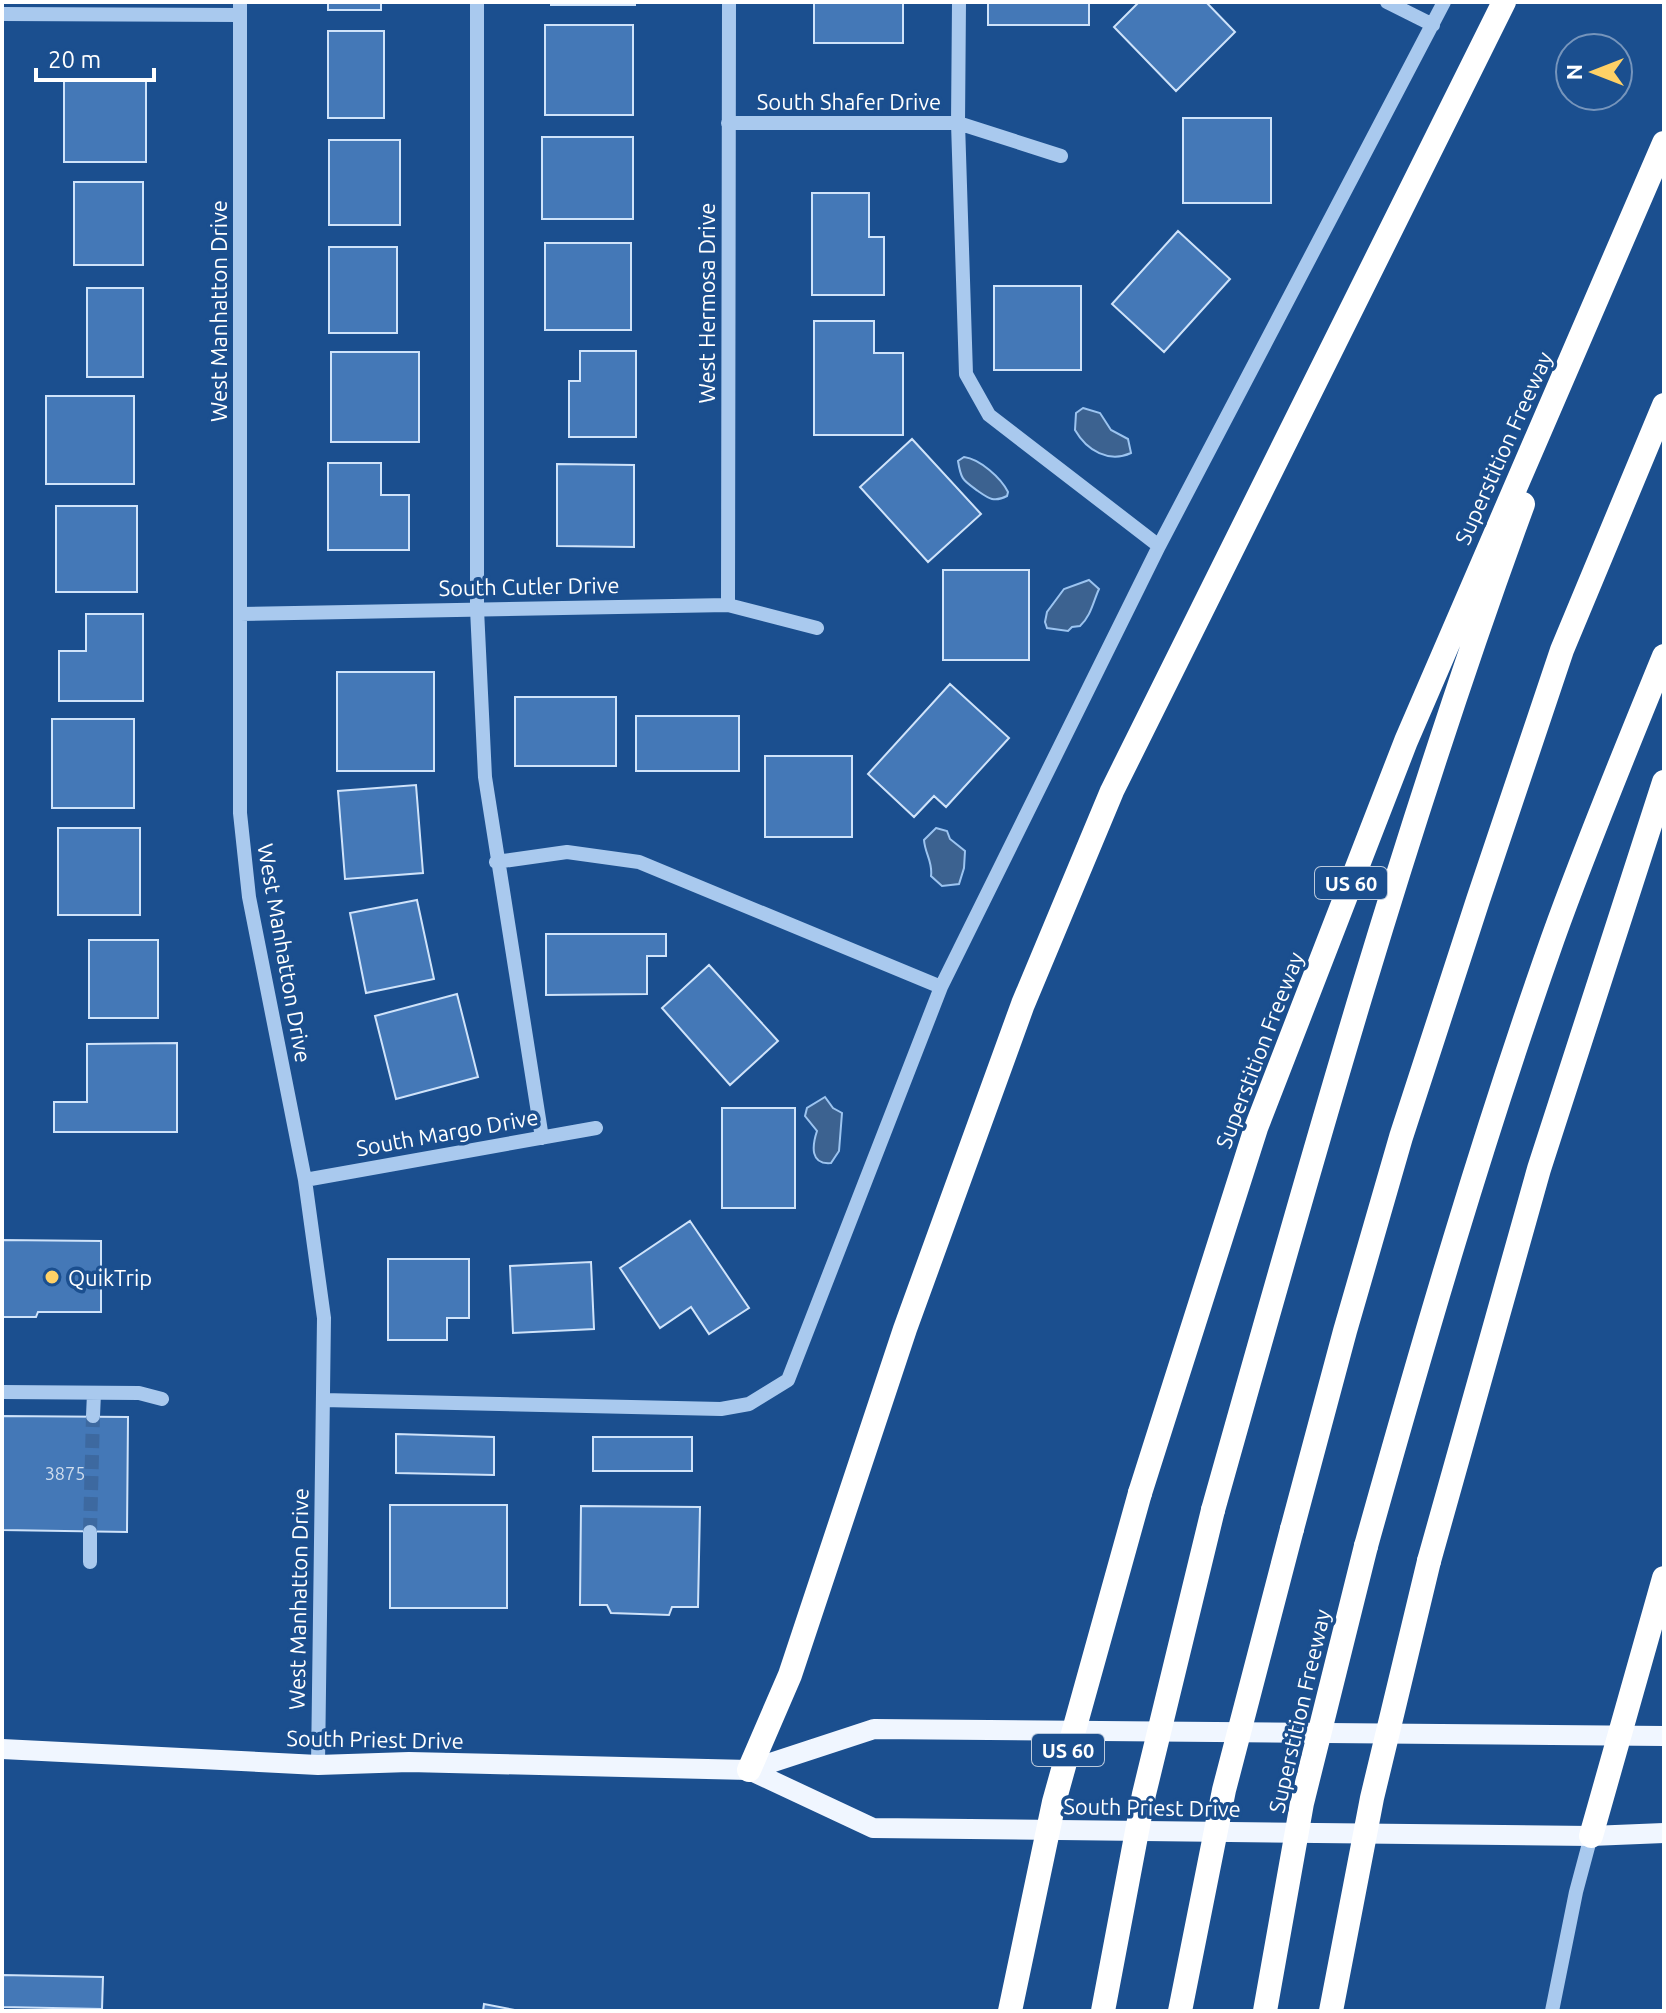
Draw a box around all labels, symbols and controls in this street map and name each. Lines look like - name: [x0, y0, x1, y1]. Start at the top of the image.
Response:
- scale bar: [36, 32, 154, 82]
- north arrow: [1554, 32, 1634, 112]
- text: 20 m: [48, 46, 101, 73]
- text: N: [1561, 64, 1586, 80]
- street label: South Shafer Drive: [757, 89, 941, 114]
- street label: West Manhatton Drive: [206, 200, 231, 422]
- street label: West Hermosa Drive: [694, 203, 719, 403]
- street label: Superstition Freeway: [1449, 347, 1557, 548]
- street label: South Cutler Drive: [438, 572, 620, 600]
- street label: West Manhatton Drive: [253, 842, 317, 1064]
- road number: US 60: [1315, 867, 1387, 899]
- street label: Superstition Freeway: [1210, 948, 1308, 1152]
- street label: South Margo Drive: [354, 1104, 540, 1160]
- place label: QuikTrip: [68, 1265, 152, 1290]
- marker: QuikTrip: [43, 1268, 61, 1286]
- house number: 3875: [45, 1463, 85, 1483]
- street label: West Manhatton Drive: [284, 1488, 312, 1710]
- street label: Superstition Freeway: [1263, 1606, 1335, 1815]
- street label: South Priest Drive: [286, 1725, 464, 1753]
- road number: US 60: [1032, 1734, 1104, 1766]
- street label: South Priest Drive: [1063, 1793, 1241, 1821]

